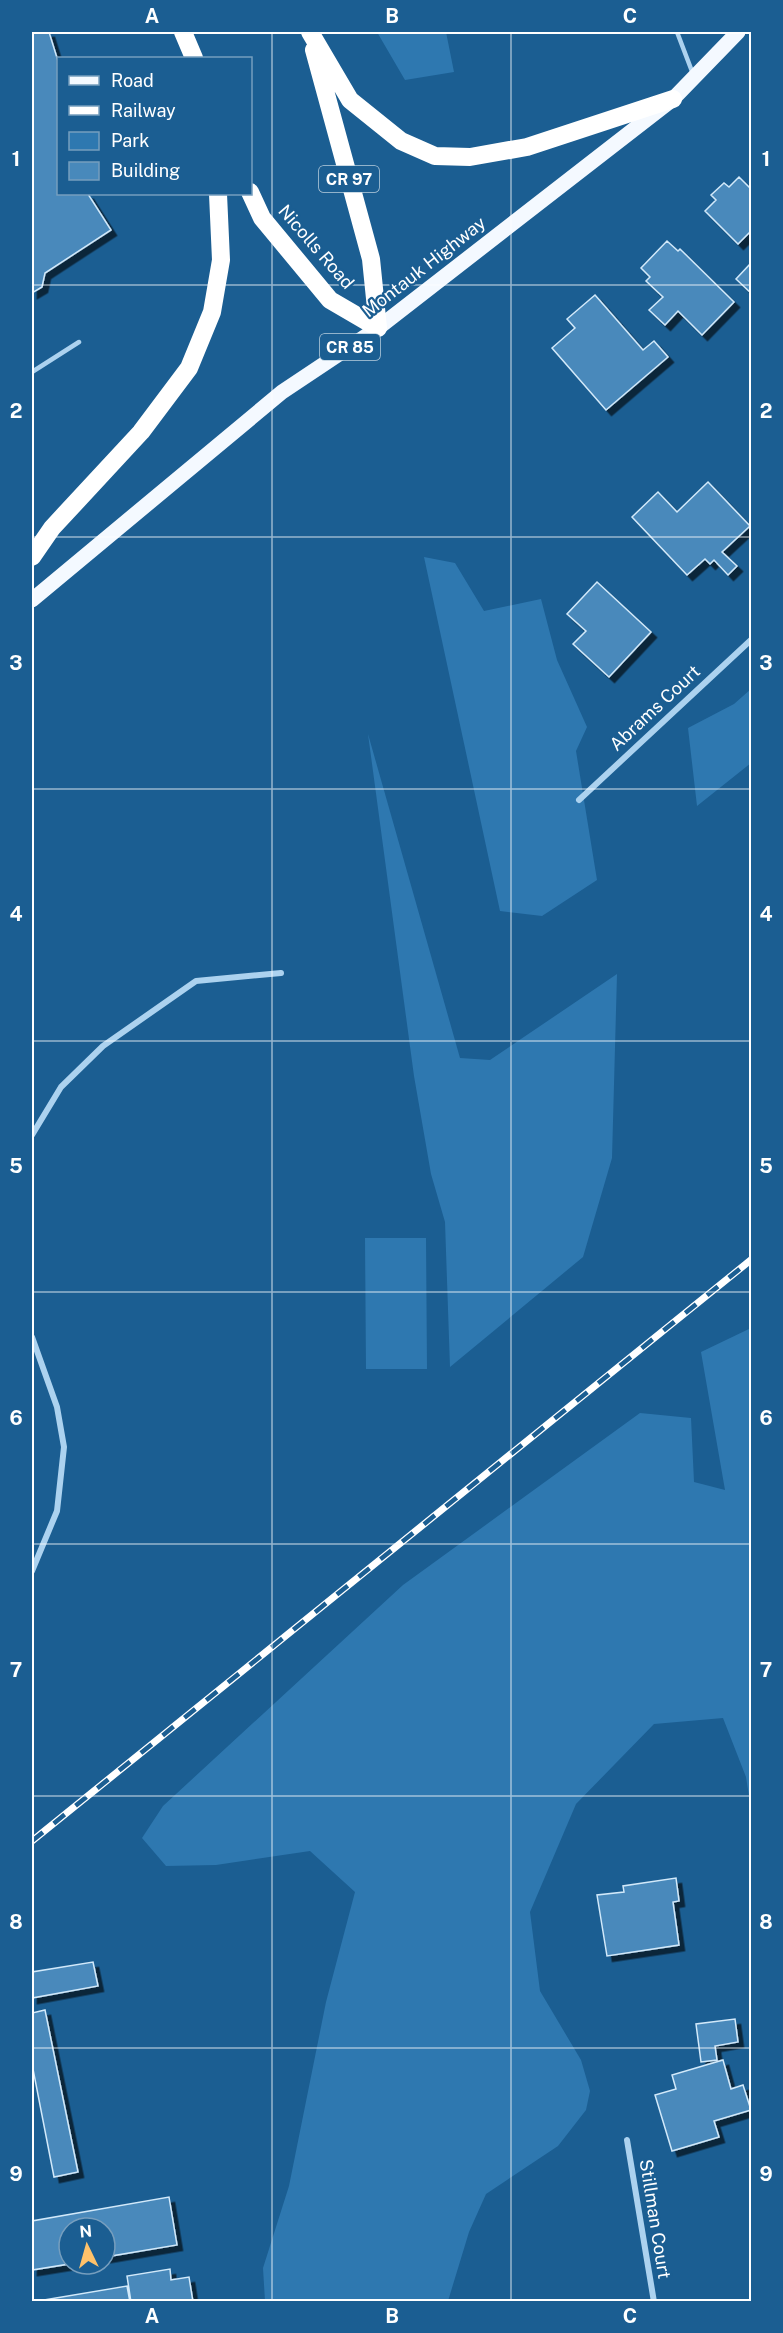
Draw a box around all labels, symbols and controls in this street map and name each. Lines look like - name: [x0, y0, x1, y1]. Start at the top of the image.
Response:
- text: A: [145, 4, 159, 28]
- text: B: [385, 4, 399, 28]
- text: C: [623, 4, 637, 28]
- legend: [57, 57, 252, 195]
- text: Road: [111, 70, 154, 91]
- text: Railway: [111, 100, 176, 121]
- text: Park: [111, 130, 149, 151]
- text: 1: [12, 147, 20, 171]
- text: 1: [762, 147, 770, 171]
- text: Building: [111, 160, 180, 181]
- road number: CR 97: [319, 166, 379, 192]
- street label: Nicolls Road: [274, 200, 359, 293]
- street label: Montauk Highway: [358, 212, 490, 321]
- road number: CR 85: [320, 334, 380, 360]
- text: 2: [10, 399, 22, 423]
- text: 2: [760, 399, 772, 423]
- text: 3: [9, 651, 23, 675]
- text: 3: [759, 651, 773, 675]
- street label: Abrams Court: [605, 660, 704, 755]
- text: 4: [9, 902, 23, 926]
- text: 4: [759, 902, 773, 926]
- text: 5: [9, 1154, 23, 1178]
- text: 5: [759, 1154, 773, 1178]
- text: 6: [9, 1406, 23, 1430]
- text: 6: [759, 1406, 773, 1430]
- text: 7: [10, 1658, 22, 1682]
- text: 7: [760, 1658, 772, 1682]
- text: 8: [9, 1910, 23, 1934]
- text: 8: [759, 1910, 773, 1934]
- street label: Stillman Court: [636, 2158, 675, 2280]
- text: 9: [9, 2162, 23, 2186]
- text: 9: [759, 2162, 773, 2186]
- north arrow: [57, 2216, 117, 2276]
- text: N: [79, 2222, 93, 2242]
- text: A: [145, 2304, 159, 2328]
- text: B: [385, 2304, 399, 2328]
- text: C: [623, 2304, 637, 2328]

